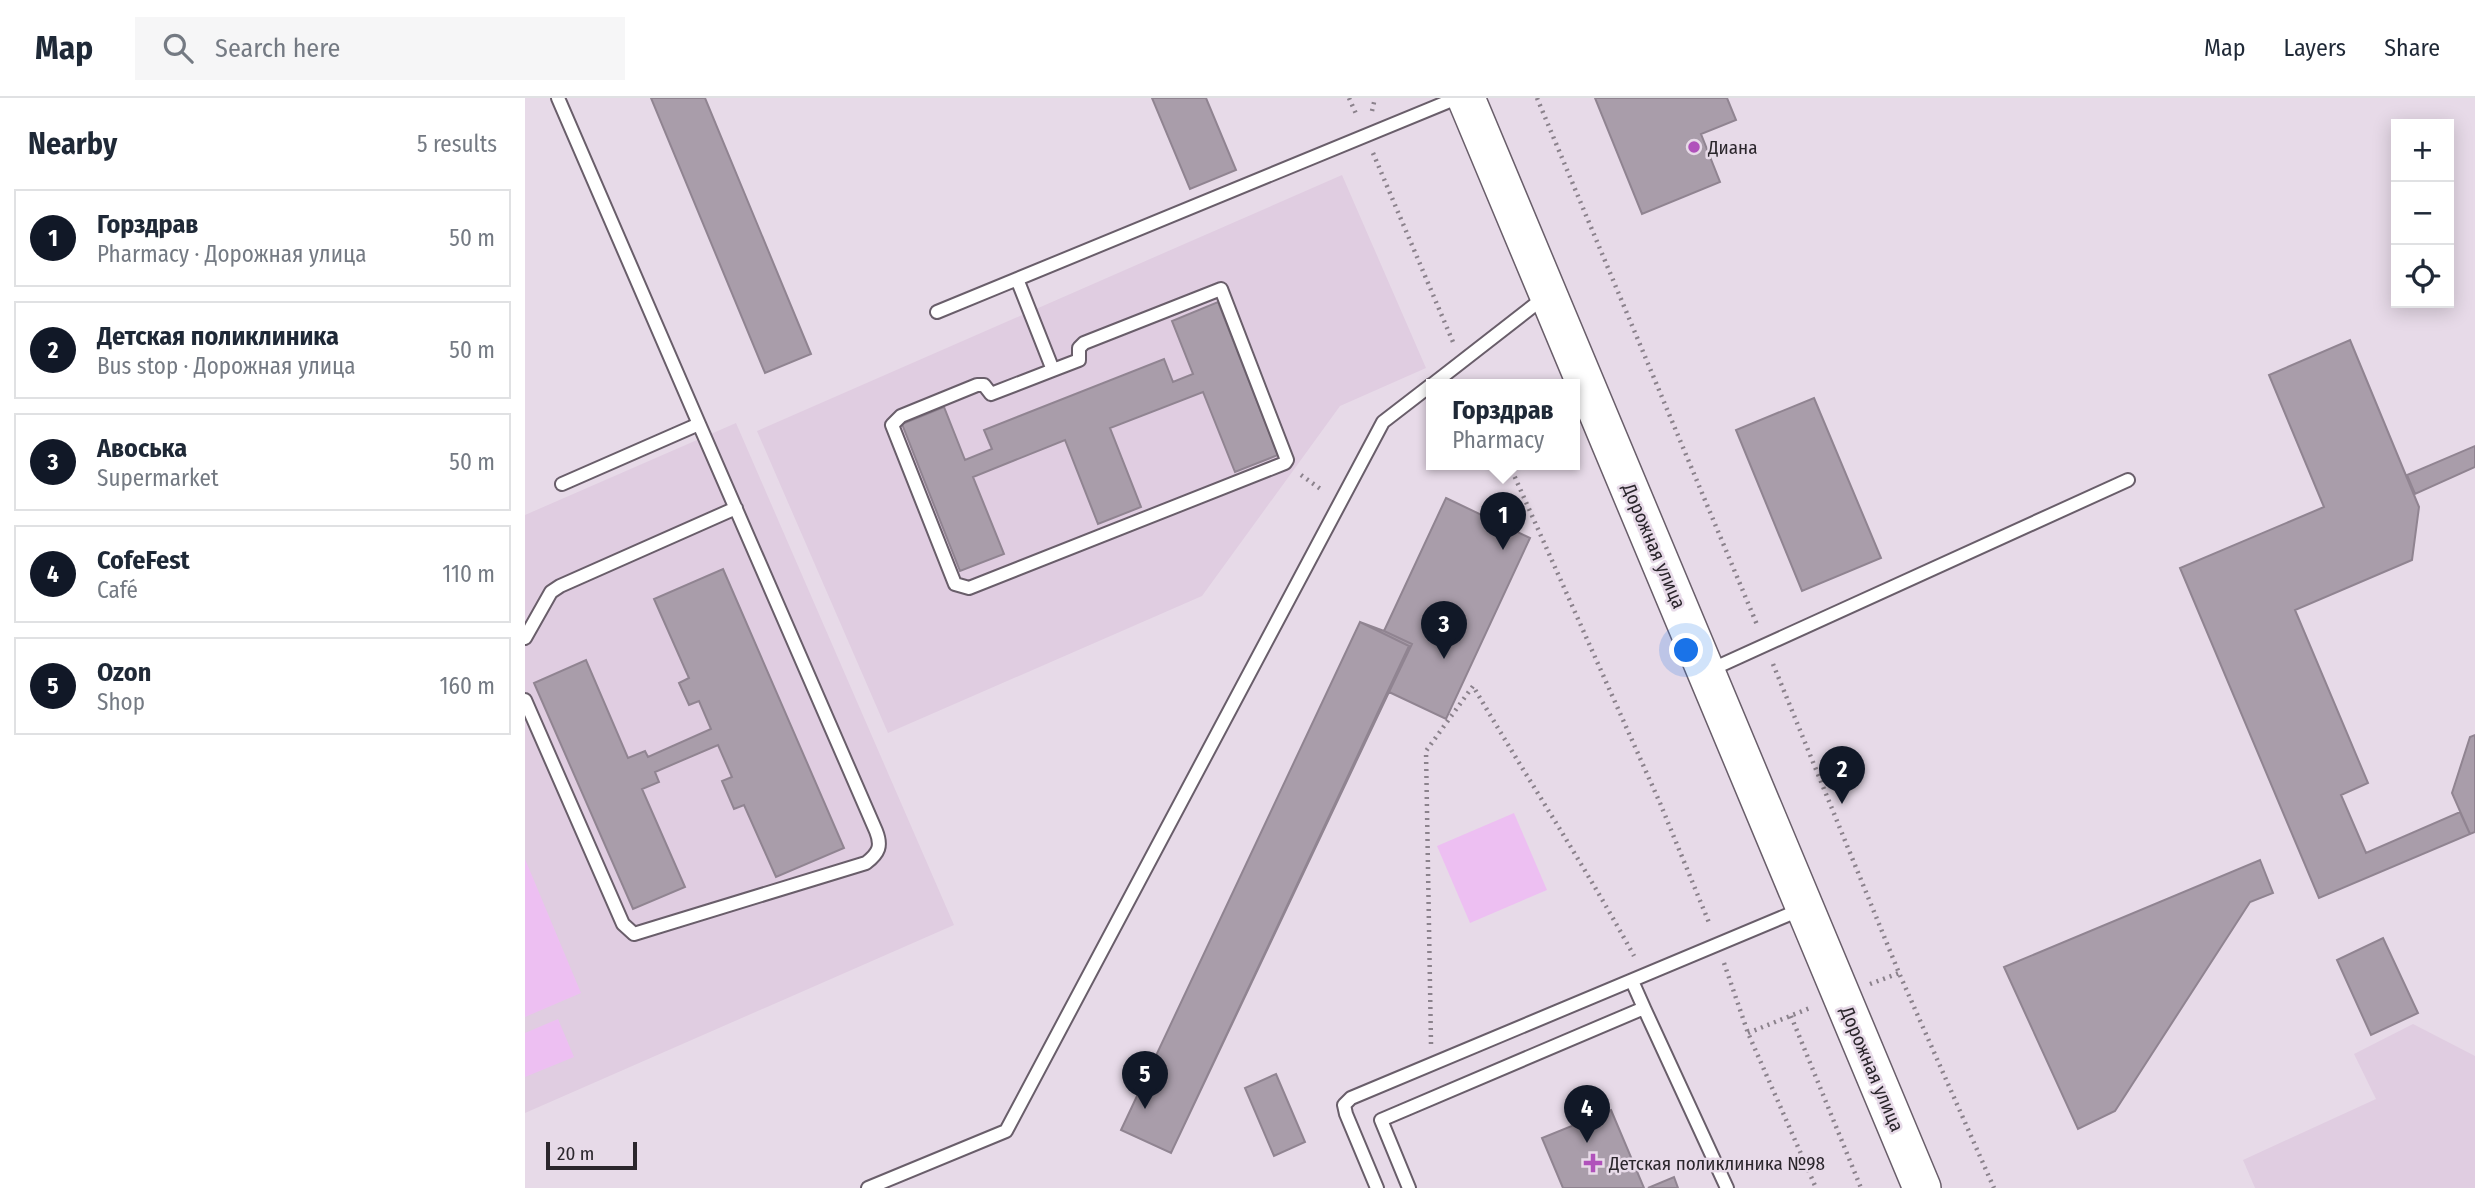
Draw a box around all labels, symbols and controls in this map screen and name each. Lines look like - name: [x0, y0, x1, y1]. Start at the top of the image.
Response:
- search box: [135, 17, 625, 80]
- text: Map: [35, 28, 93, 68]
- icon: search: [159, 29, 197, 67]
- text: Search here: [215, 33, 340, 64]
- text: Map: [2204, 34, 2246, 62]
- text: Layers: [2284, 34, 2346, 62]
- text: Share: [2384, 34, 2440, 62]
- map controls: [2391, 119, 2454, 308]
- button: +: [2391, 119, 2454, 182]
- text: Nearby: [28, 126, 117, 162]
- text: 5 results: [417, 130, 497, 158]
- place label: Диана: [1707, 136, 1758, 159]
- marker: Диана: [1686, 139, 1702, 155]
- button: −: [2391, 182, 2454, 245]
- text: Горздрав: [97, 209, 198, 240]
- text: 1: [48, 224, 58, 252]
- text: 50 m: [449, 224, 495, 252]
- text: Pharmacy · Дорожная улица: [97, 240, 366, 268]
- button: locate: [2391, 245, 2454, 308]
- text: Детская поликлиника: [97, 321, 339, 352]
- text: 2: [48, 336, 58, 364]
- text: 50 m: [449, 336, 495, 364]
- text: Bus stop · Дорожная улица: [97, 352, 356, 380]
- popup: [1426, 379, 1580, 470]
- text: Горздрав: [1452, 395, 1554, 426]
- text: Pharmacy: [1452, 426, 1544, 454]
- text: Авоська: [97, 433, 187, 464]
- text: 3: [48, 448, 58, 476]
- text: 50 m: [449, 448, 495, 476]
- text: Supermarket: [97, 464, 218, 492]
- street label: Дорожная улица: [1617, 479, 1691, 612]
- pin: 1: [1480, 492, 1526, 550]
- text: CofeFest: [97, 545, 190, 576]
- text: 4: [47, 560, 59, 588]
- text: 110 m: [442, 560, 495, 588]
- text: Café: [97, 576, 138, 604]
- pin: 3: [1421, 601, 1467, 659]
- your location: [1669, 633, 1703, 667]
- text: Ozon: [97, 657, 151, 688]
- text: 5: [47, 672, 59, 700]
- text: 160 m: [440, 672, 495, 700]
- text: Shop: [97, 688, 145, 716]
- pin: 2: [1819, 746, 1865, 804]
- street label: Дорожная улица: [1835, 1002, 1909, 1135]
- pin: 5: [1122, 1051, 1168, 1109]
- pin: 4: [1564, 1085, 1610, 1143]
- scale bar: [546, 1139, 637, 1171]
- text: 20 m: [557, 1142, 594, 1165]
- place label: Детская поликлиника №98: [1608, 1152, 1825, 1175]
- marker: Детская поликлиника №98: [1583, 1153, 1603, 1173]

